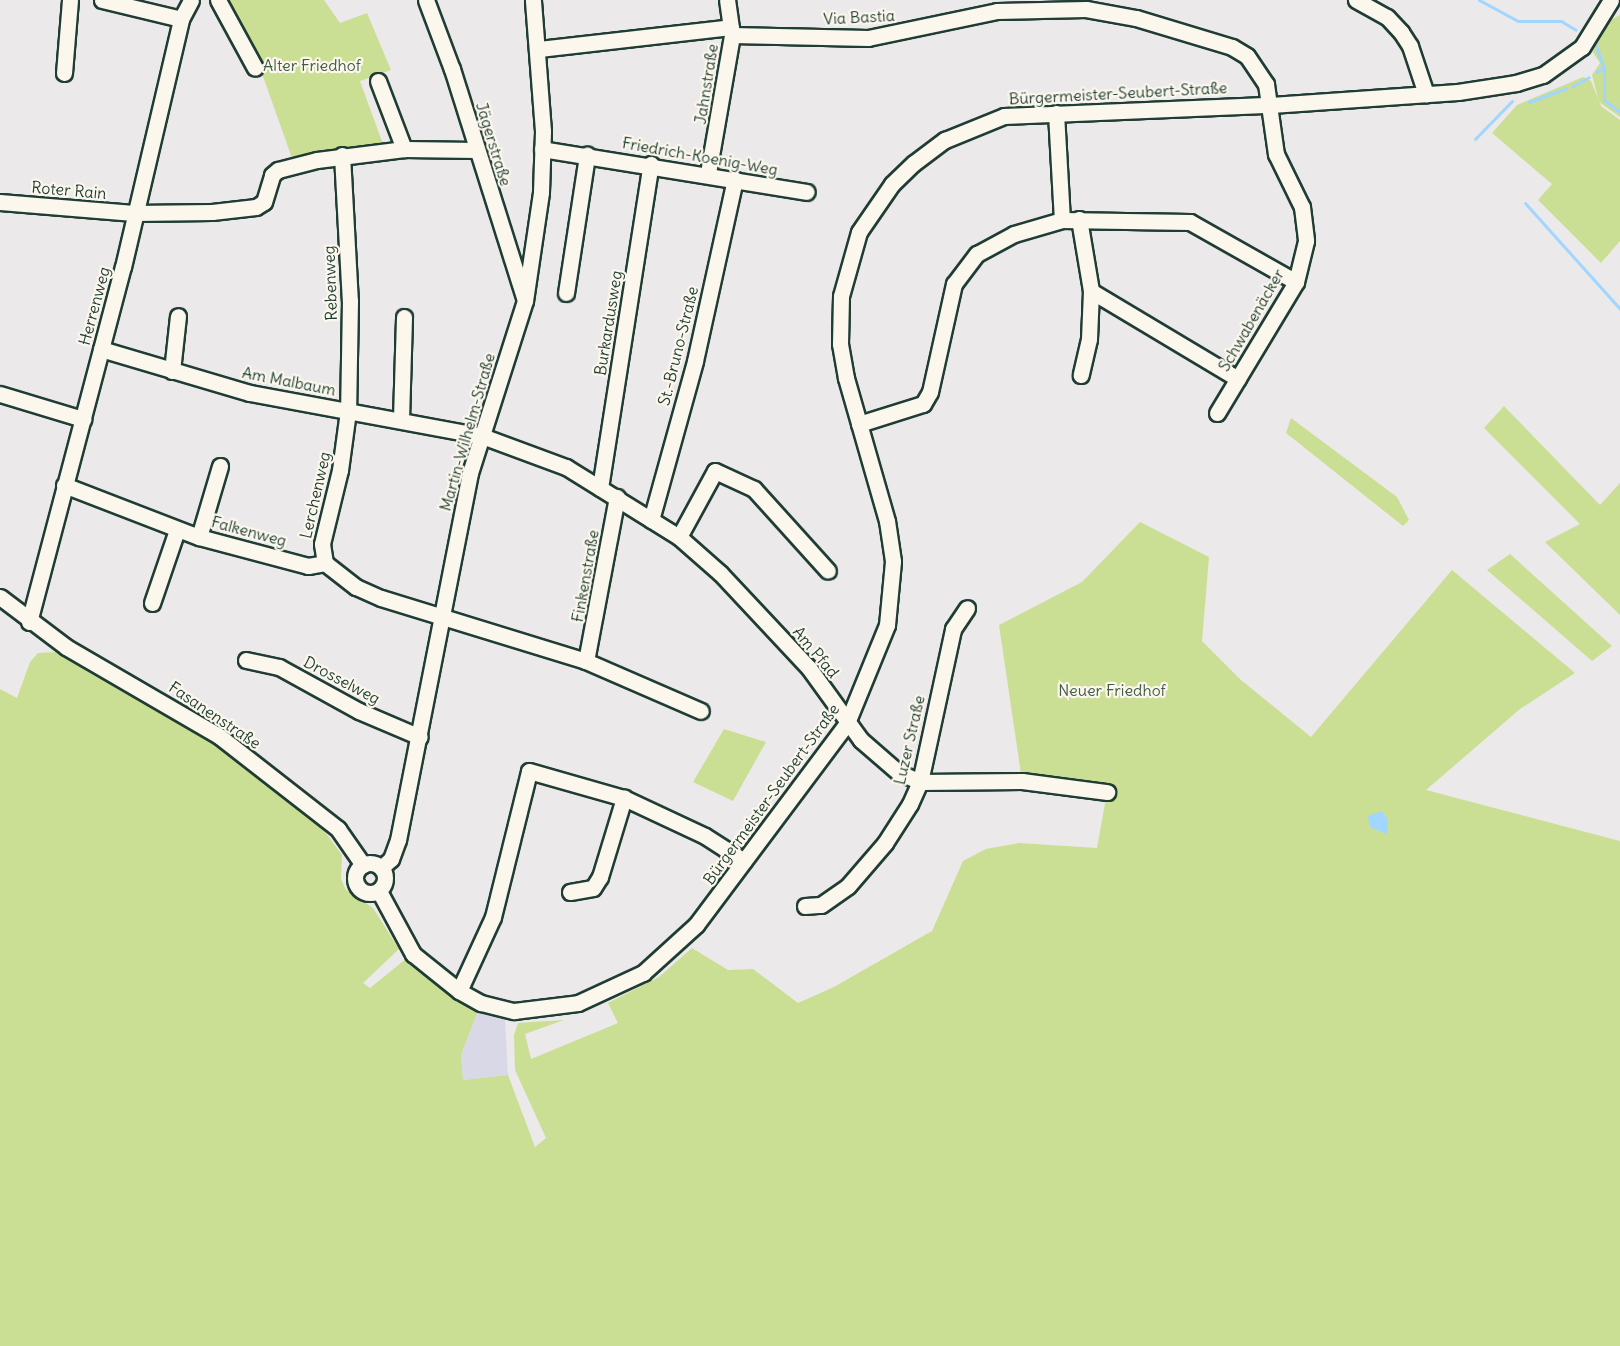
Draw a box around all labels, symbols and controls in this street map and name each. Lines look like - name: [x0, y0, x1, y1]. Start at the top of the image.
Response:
- street label: Via Bastia: [823, 6, 895, 28]
- street label: Jahnstraße: [690, 42, 722, 126]
- park label: Alter Friedhof: [263, 55, 361, 75]
- street label: Bürgermeister-Seubert-Straße: [1008, 78, 1228, 108]
- street label: Jägerstraße: [472, 100, 516, 188]
- street label: Friedrich-Koenig-Weg: [621, 133, 779, 179]
- street label: Roter Rain: [31, 177, 107, 203]
- street label: Rebenweg: [319, 245, 341, 321]
- street label: Herrenweg: [74, 265, 114, 347]
- street label: Schwabenäcker: [1214, 265, 1288, 375]
- street label: Burkardusweg: [590, 269, 626, 377]
- street label: St.-Bruno-Straße: [654, 284, 702, 408]
- street label: Martin-Wilhelm-Straße: [435, 351, 499, 513]
- street label: Am Malbaum: [241, 363, 337, 399]
- street label: Lerchenweg: [296, 450, 334, 540]
- street label: Falkenweg: [209, 512, 289, 550]
- street label: Finkenstraße: [567, 528, 603, 624]
- street label: Am Pfad: [789, 622, 843, 682]
- street label: Drosselweg: [301, 652, 383, 708]
- street label: Fasanenstraße: [165, 677, 265, 753]
- park label: Neuer Friedhof: [1058, 680, 1166, 700]
- street label: Luzer Straße: [889, 694, 929, 786]
- street label: Bürgermeister-Seubert-Straße: [699, 700, 843, 888]

